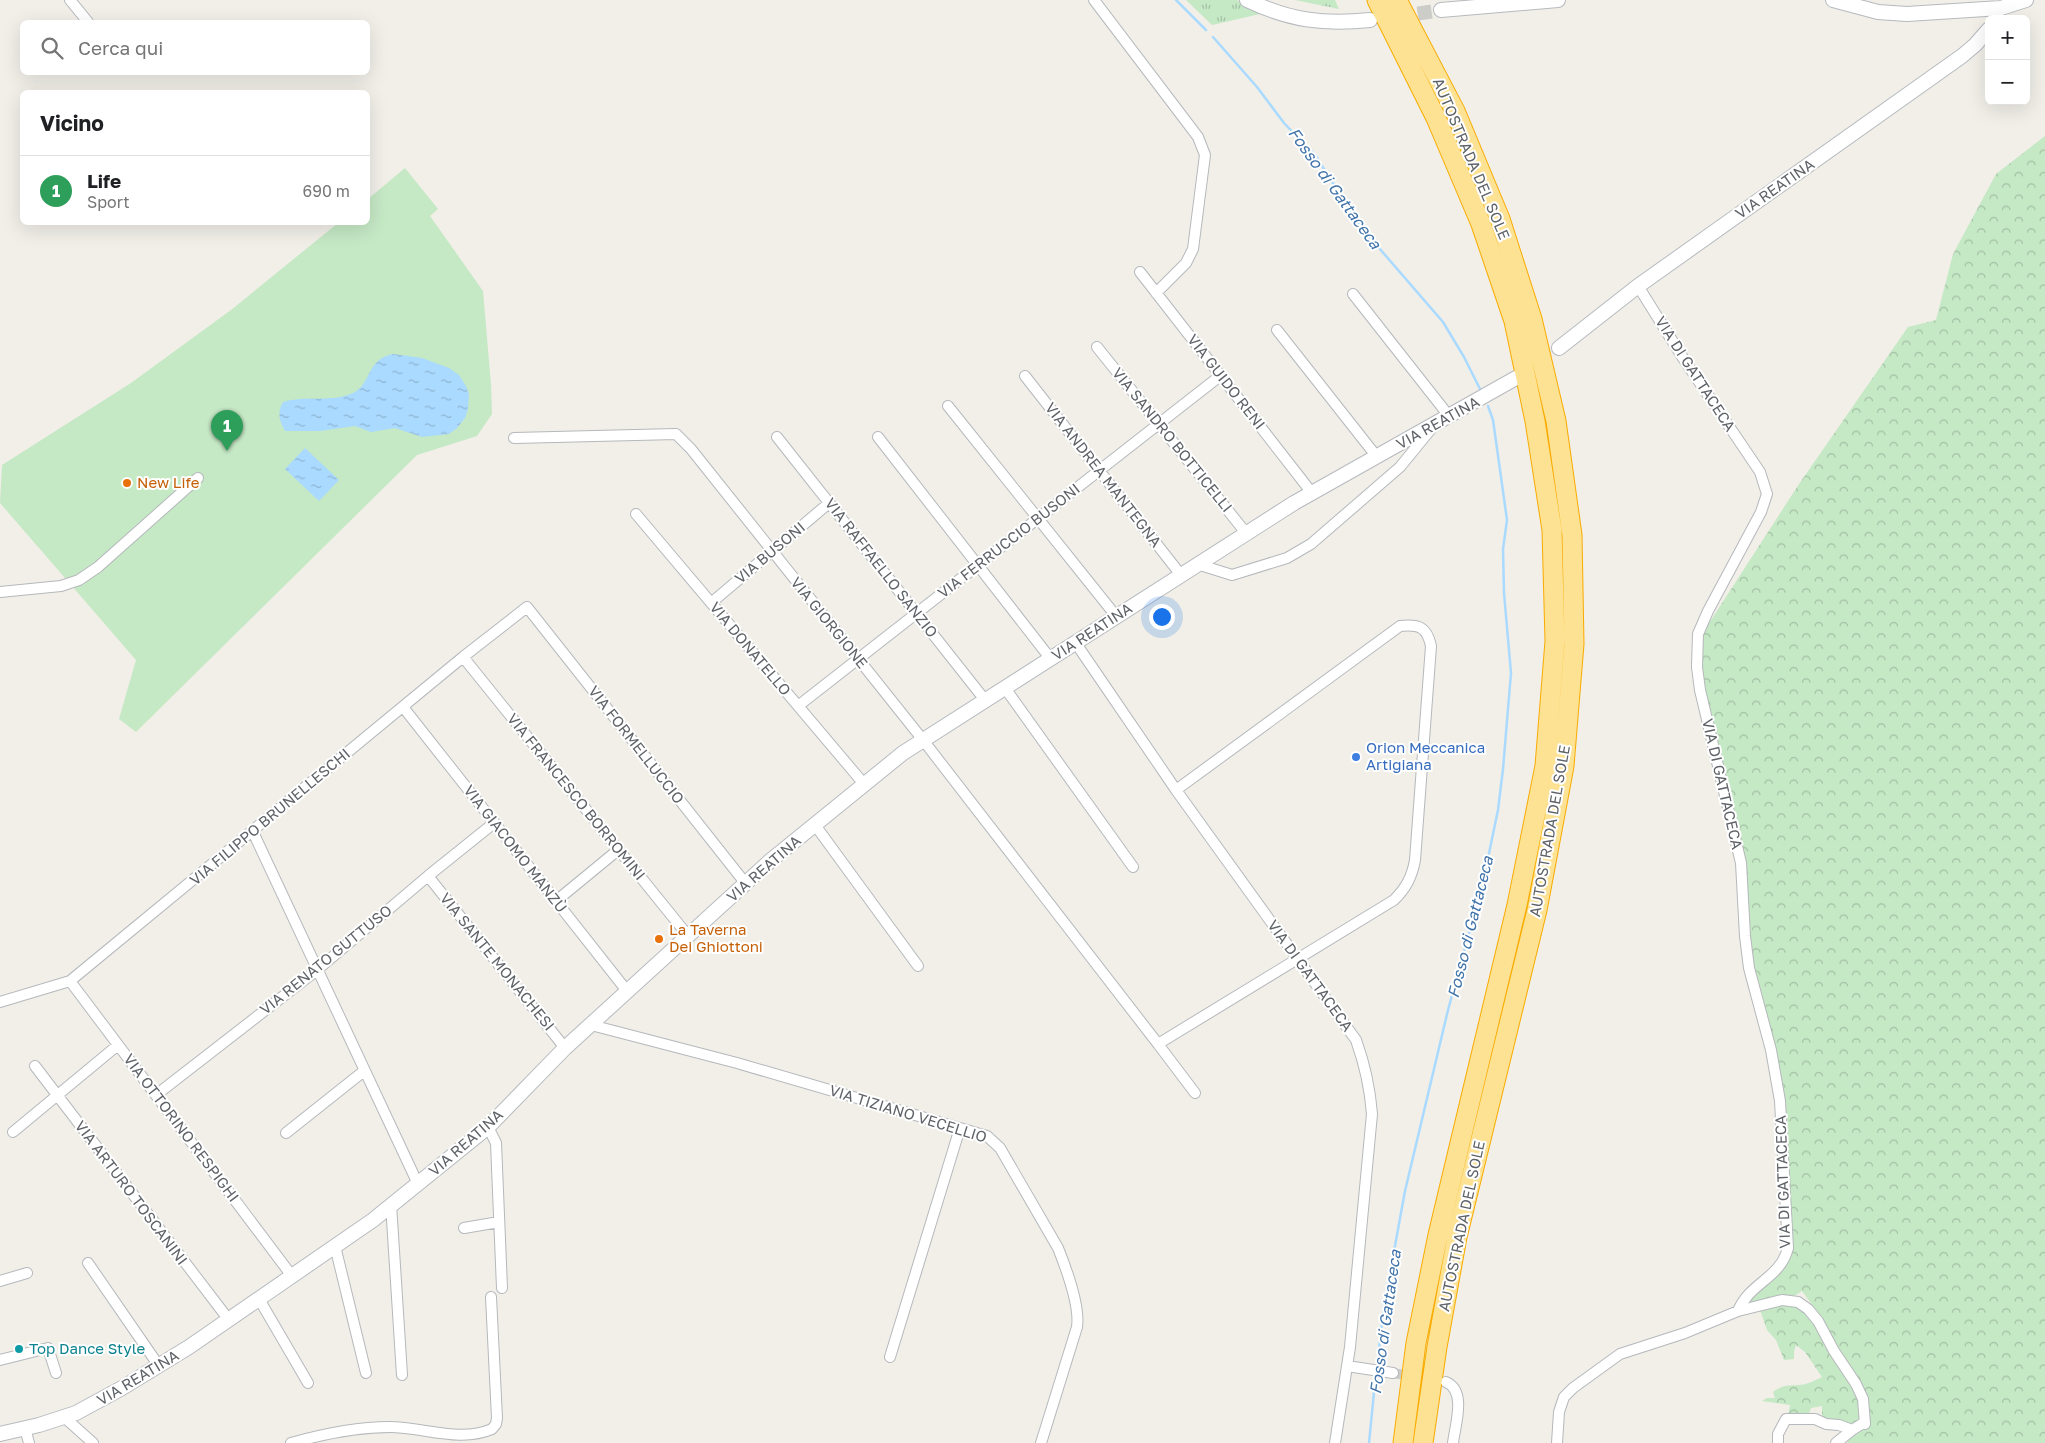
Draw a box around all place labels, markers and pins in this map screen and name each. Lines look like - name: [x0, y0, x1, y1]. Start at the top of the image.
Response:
- pin: 1: [211, 410, 243, 451]
- place label: New Life: [137, 473, 200, 491]
- marker: New Life: [121, 477, 133, 489]
- place label: Orion Meccanica Artigiana: [1366, 738, 1485, 773]
- marker: Orion Meccanica Artigiana: [1350, 751, 1362, 763]
- place label: La Taverna Dei Ghiottoni: [669, 920, 763, 955]
- marker: La Taverna Dei Ghiottoni: [653, 933, 665, 945]
- place label: Top Dance Style: [29, 1339, 145, 1357]
- marker: Top Dance Style: [13, 1343, 25, 1355]

